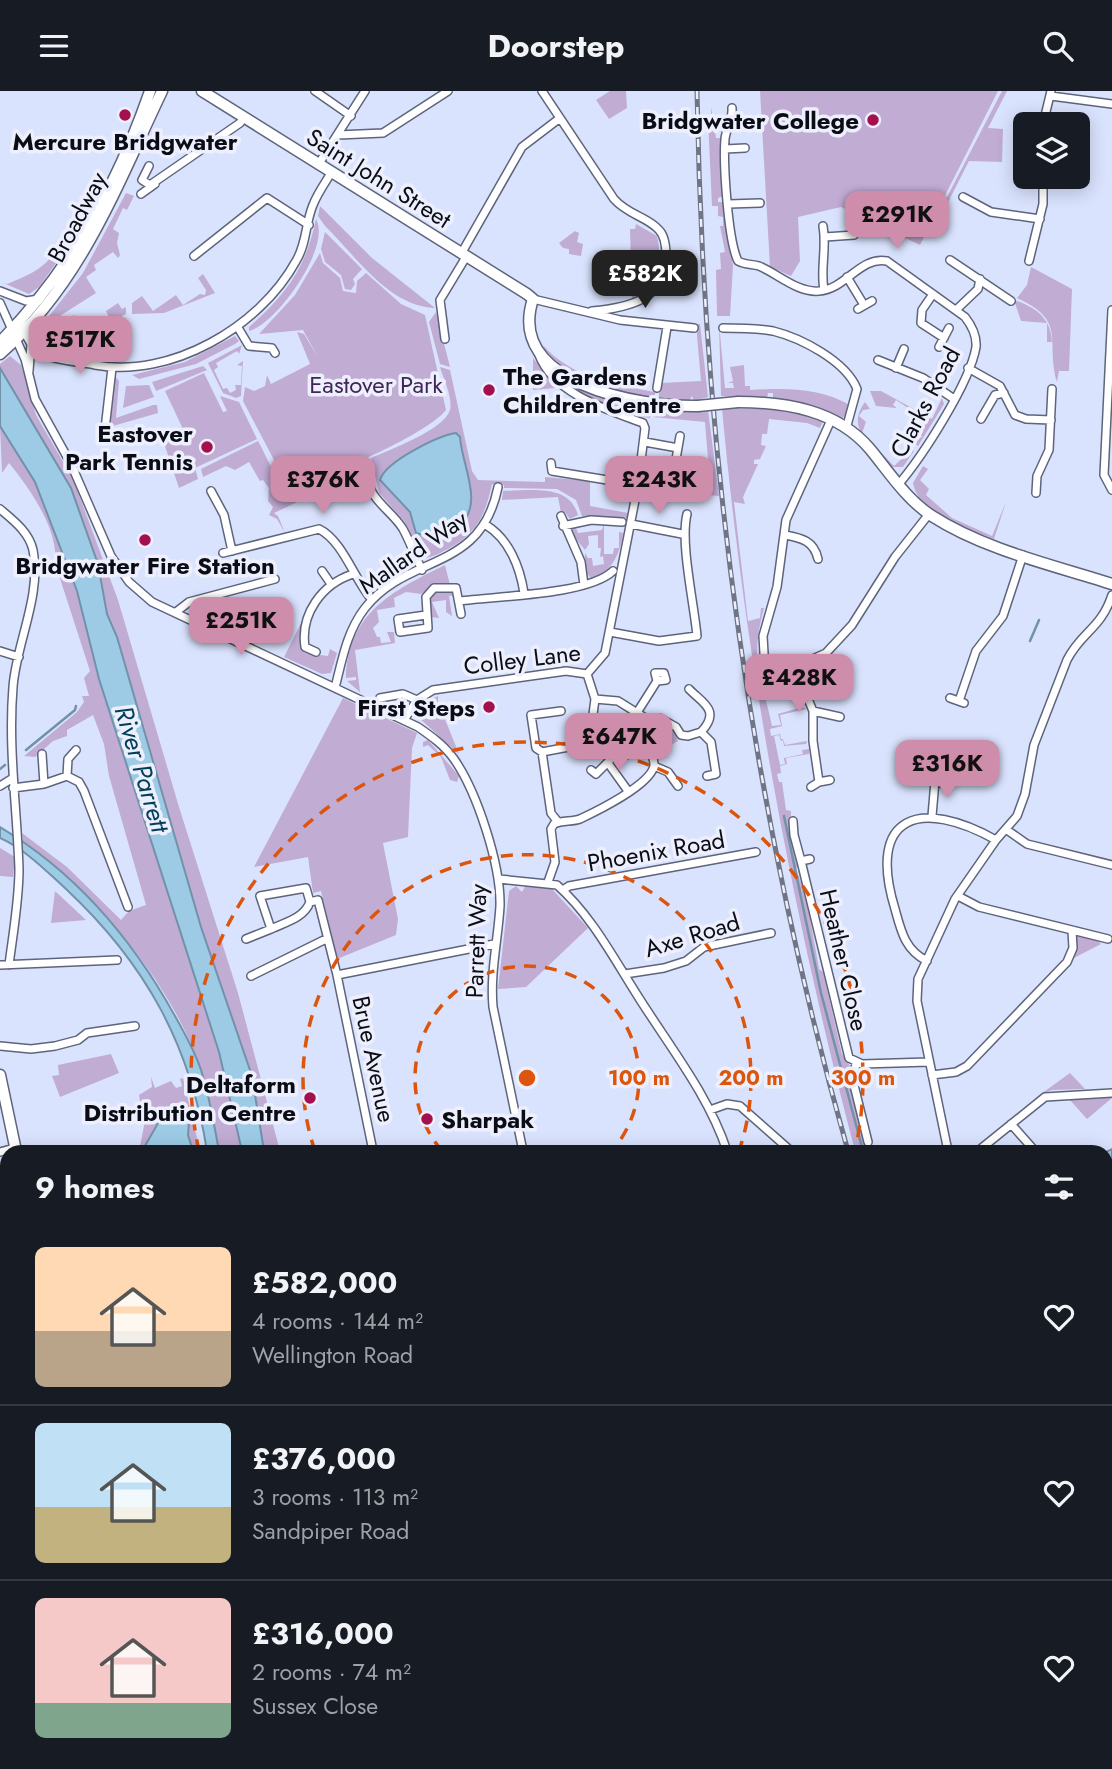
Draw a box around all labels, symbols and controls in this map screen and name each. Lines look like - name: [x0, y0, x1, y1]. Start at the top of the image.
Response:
- text: Doorstep: [487, 23, 625, 69]
- icon: menu: [35, 27, 73, 65]
- icon: search: [1039, 27, 1077, 65]
- place label: Bridgwater College: [641, 103, 859, 138]
- marker: Mercure Bridgwater: [117, 107, 133, 123]
- marker: Bridgwater College: [865, 112, 881, 128]
- map controls: [1013, 112, 1090, 189]
- button: layers: [1013, 112, 1090, 189]
- street label: Saint John Street: [300, 119, 458, 237]
- place label: Mercure Bridgwater: [12, 124, 238, 159]
- street label: Broadway: [39, 165, 116, 268]
- pin: £291K: [848, 191, 946, 251]
- text: £291K: [861, 197, 933, 231]
- pin: £582K: [596, 251, 694, 310]
- text: £582K: [608, 256, 682, 290]
- pin: £517K: [31, 317, 129, 376]
- text: £517K: [45, 322, 115, 356]
- street label: Clarks Road: [881, 340, 969, 464]
- place label: The Gardens Children Centre: [503, 359, 681, 422]
- park label: Eastover Park: [309, 367, 443, 402]
- marker: The Gardens Children Centre: [481, 382, 497, 398]
- place label: Eastover Park Tennis: [65, 416, 193, 479]
- marker: Eastover Park Tennis: [199, 439, 215, 455]
- pin: £376K: [274, 457, 372, 516]
- pin: £243K: [610, 457, 708, 516]
- text: £376K: [286, 462, 360, 496]
- text: £243K: [621, 462, 697, 496]
- street label: Mallard Way: [351, 501, 475, 602]
- marker: Bridgwater Fire Station: [137, 532, 153, 548]
- place label: Bridgwater Fire Station: [15, 548, 275, 583]
- pin: £251K: [192, 597, 290, 657]
- text: £251K: [205, 603, 277, 637]
- street label: Colley Lane: [461, 634, 583, 684]
- pin: £428K: [750, 655, 848, 714]
- text: £428K: [761, 660, 837, 694]
- place label: First Steps: [357, 690, 475, 725]
- marker: First Steps: [481, 699, 497, 715]
- water label: River Parrett: [105, 701, 180, 839]
- pin: £647K: [570, 713, 668, 773]
- text: £647K: [581, 719, 657, 753]
- pin: £316K: [898, 741, 996, 800]
- text: £316K: [911, 746, 983, 780]
- street label: Phoenix Road: [584, 822, 728, 880]
- street label: Parrett Way: [457, 883, 496, 999]
- street label: Heather Close: [811, 886, 877, 1034]
- street label: Axe Road: [640, 904, 744, 966]
- street label: Brue Avenue: [344, 992, 404, 1126]
- text: 100 m: [608, 1063, 670, 1093]
- text: 200 m: [718, 1063, 784, 1093]
- text: 300 m: [831, 1063, 895, 1093]
- centre of rings: [515, 1066, 539, 1090]
- place label: Deltaform Distribution Centre: [83, 1067, 296, 1130]
- marker: Deltaform Distribution Centre: [302, 1090, 318, 1106]
- place label: Sharpak: [441, 1102, 534, 1137]
- marker: Sharpak: [419, 1111, 435, 1127]
- text: 9 homes: [35, 1166, 154, 1209]
- icon: filters: [1040, 1168, 1078, 1206]
- text: £582,000: [252, 1261, 397, 1304]
- icon: home: [91, 1275, 175, 1359]
- icon: heart: [1040, 1298, 1078, 1336]
- text: 4 rooms · 144 m²: [252, 1304, 423, 1338]
- text: Wellington Road: [252, 1338, 413, 1372]
- text: £376,000: [252, 1437, 396, 1480]
- icon: home: [91, 1451, 175, 1535]
- icon: heart: [1040, 1474, 1078, 1512]
- text: 3 rooms · 113 m²: [252, 1480, 418, 1514]
- text: Sandpiper Road: [252, 1514, 409, 1548]
- text: £316,000: [252, 1612, 394, 1655]
- icon: home: [91, 1626, 175, 1710]
- icon: heart: [1040, 1649, 1078, 1687]
- text: 2 rooms · 74 m²: [252, 1655, 411, 1689]
- text: Sussex Close: [252, 1689, 378, 1723]

